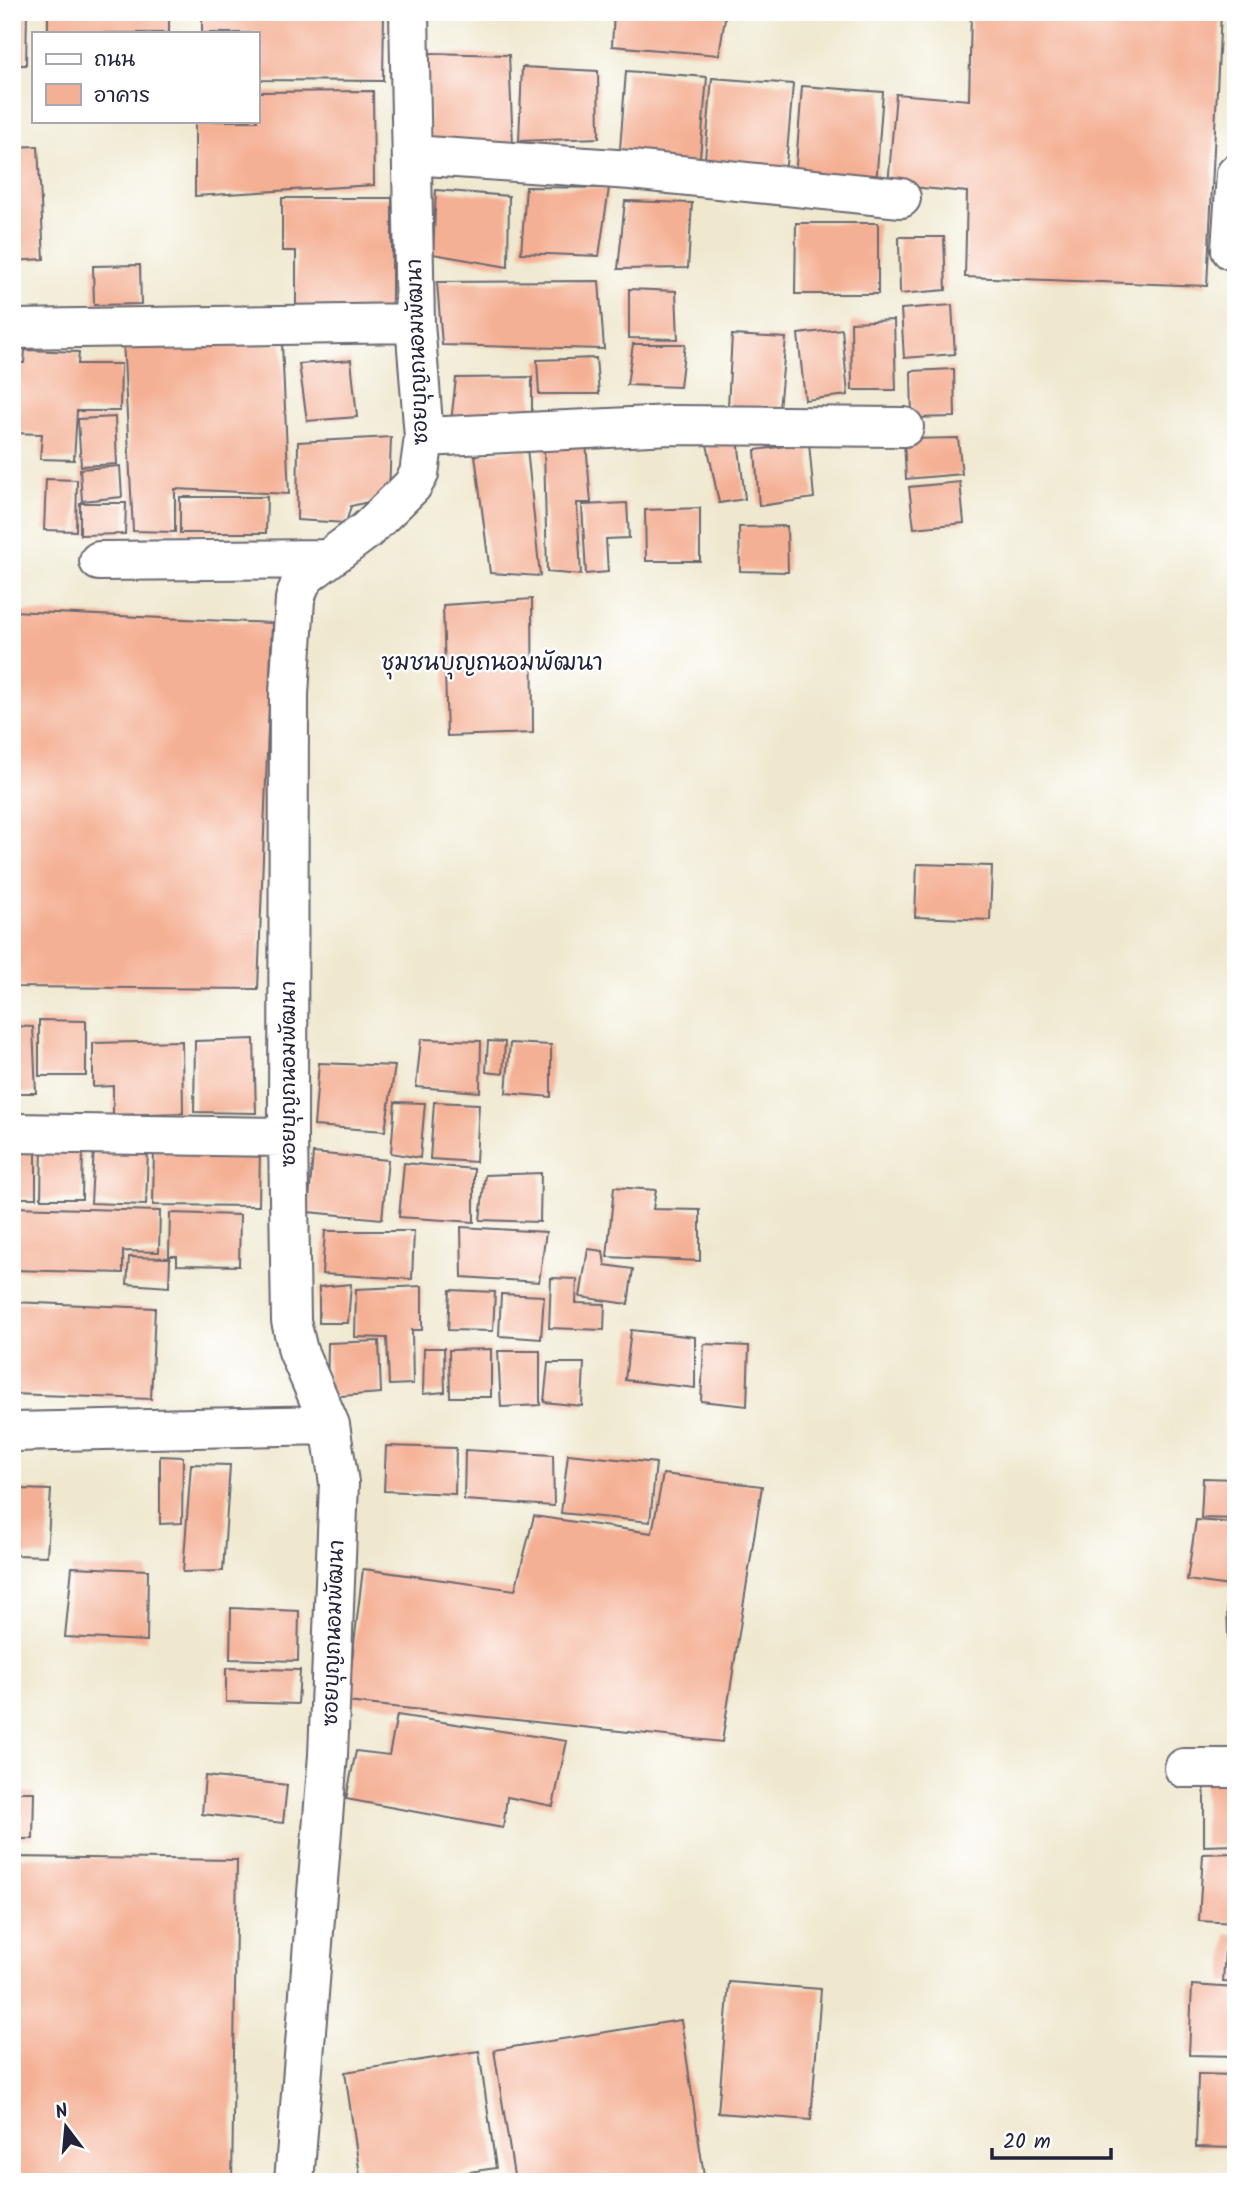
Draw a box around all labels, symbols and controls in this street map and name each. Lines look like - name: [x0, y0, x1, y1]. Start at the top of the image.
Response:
- legend: [32, 32, 259, 122]
- text: ถนน: [94, 44, 135, 77]
- text: อาคาร: [94, 80, 150, 113]
- street label: ซอยบุญถนอมพัฒนา: [399, 258, 438, 446]
- district label: ชุมชนบุญถนอมพัฒนา: [381, 646, 603, 682]
- street label: ซอยบุญถนอมพัฒนา: [273, 981, 306, 1167]
- street label: ซอยบุญถนอมพัฒนา: [315, 1539, 354, 1727]
- north arrow: [32, 2092, 102, 2162]
- text: N: [52, 2097, 72, 2129]
- scale bar: [992, 2117, 1112, 2161]
- text: 20 m: [1003, 2126, 1051, 2159]

